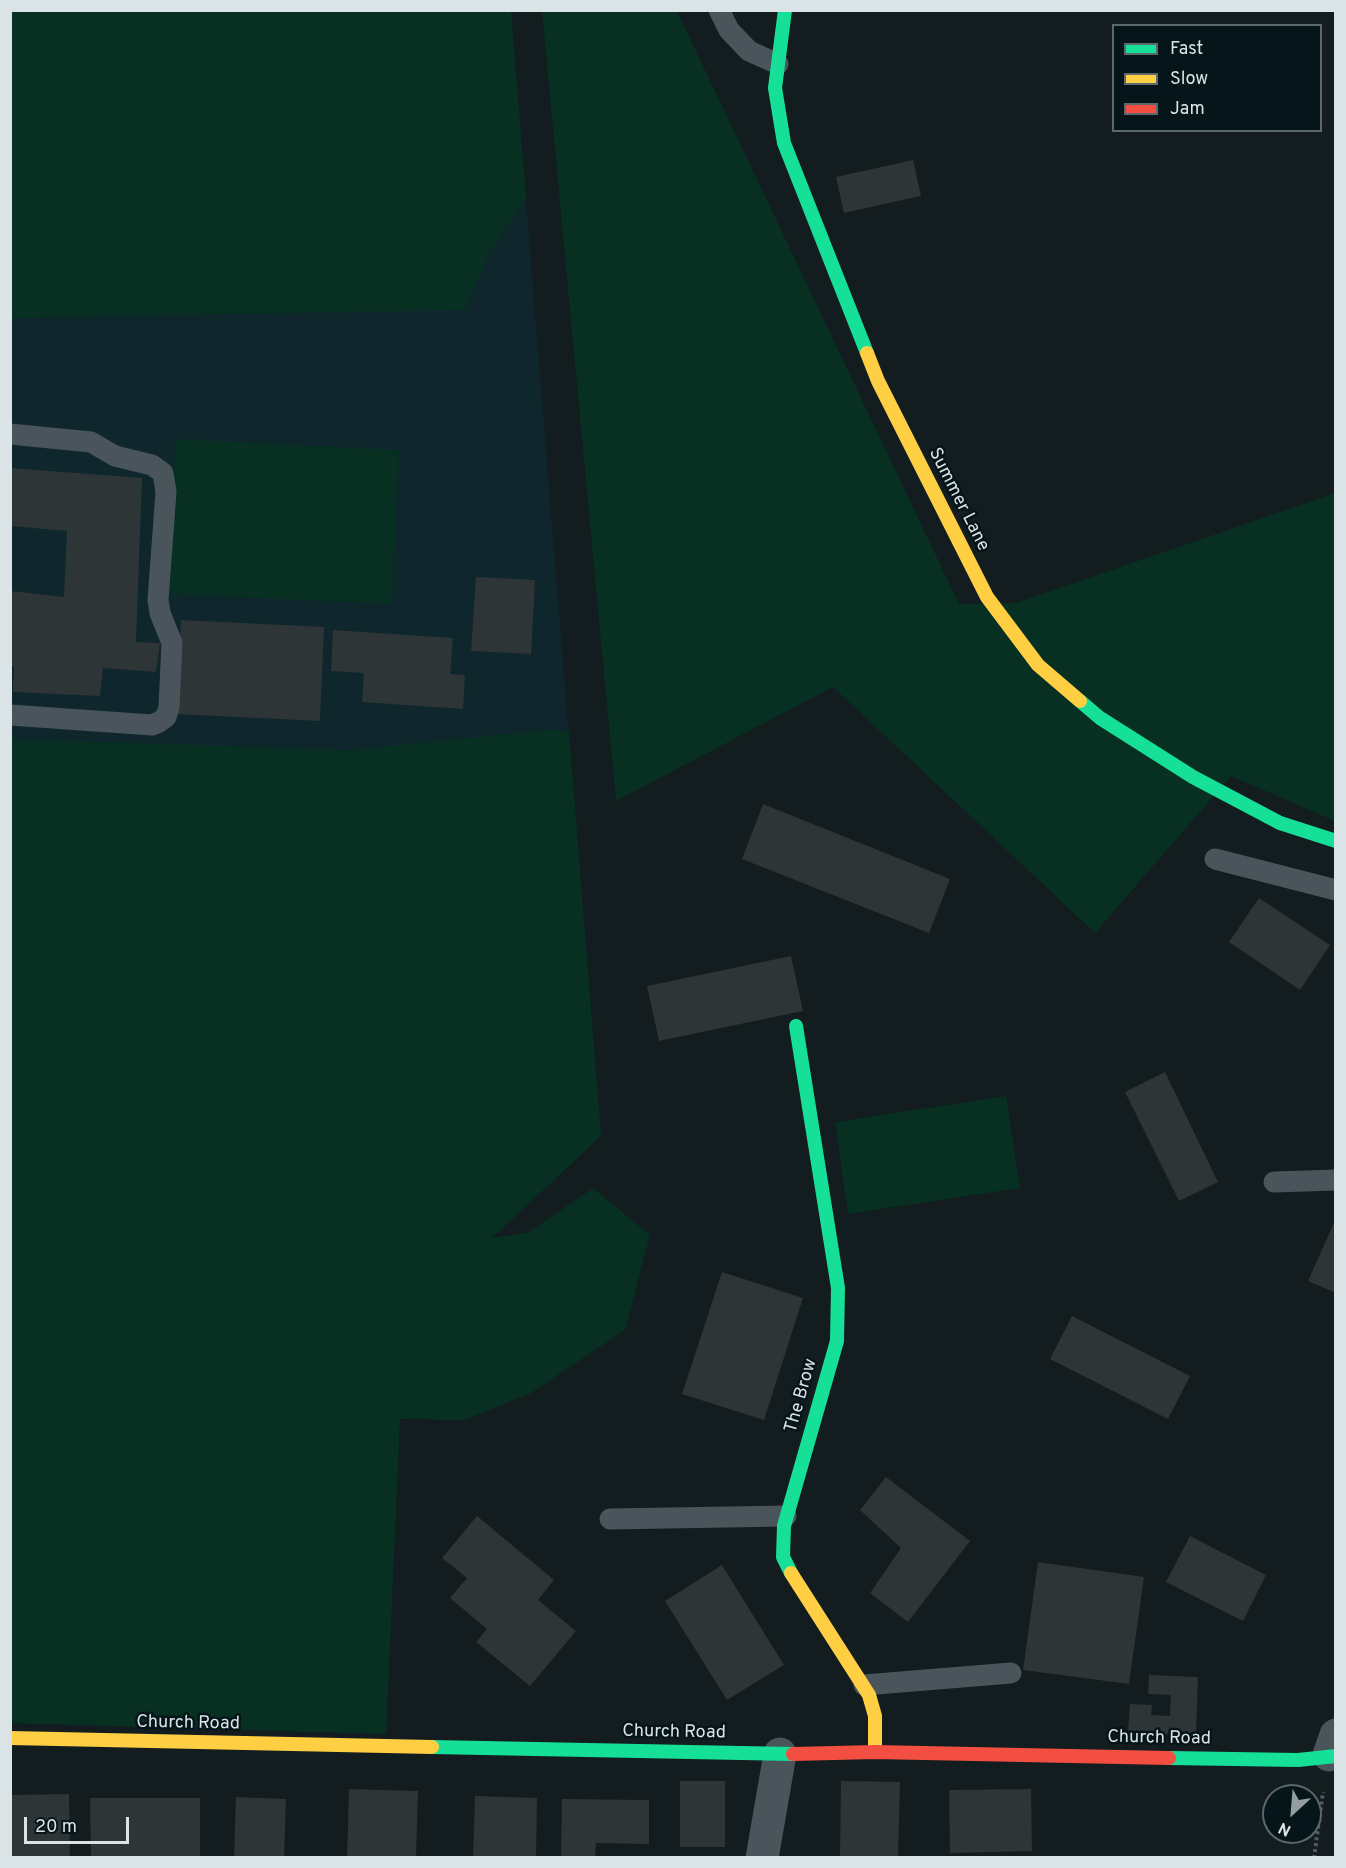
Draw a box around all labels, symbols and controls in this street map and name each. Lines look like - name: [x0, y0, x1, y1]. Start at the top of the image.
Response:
- legend: [1112, 24, 1322, 132]
- text: Fast: [1170, 38, 1203, 61]
- text: Slow: [1170, 68, 1208, 91]
- text: Jam: [1170, 98, 1205, 121]
- street label: Summer Lane: [923, 445, 993, 555]
- street label: The Brow: [781, 1357, 823, 1435]
- street label: Church Road: [136, 1712, 240, 1736]
- street label: Church Road: [622, 1721, 726, 1745]
- street label: Church Road: [1107, 1727, 1211, 1751]
- north arrow: [1262, 1784, 1322, 1844]
- scale bar: [27, 1805, 132, 1843]
- text: 20 m: [35, 1816, 77, 1839]
- text: N: [1275, 1817, 1295, 1840]

